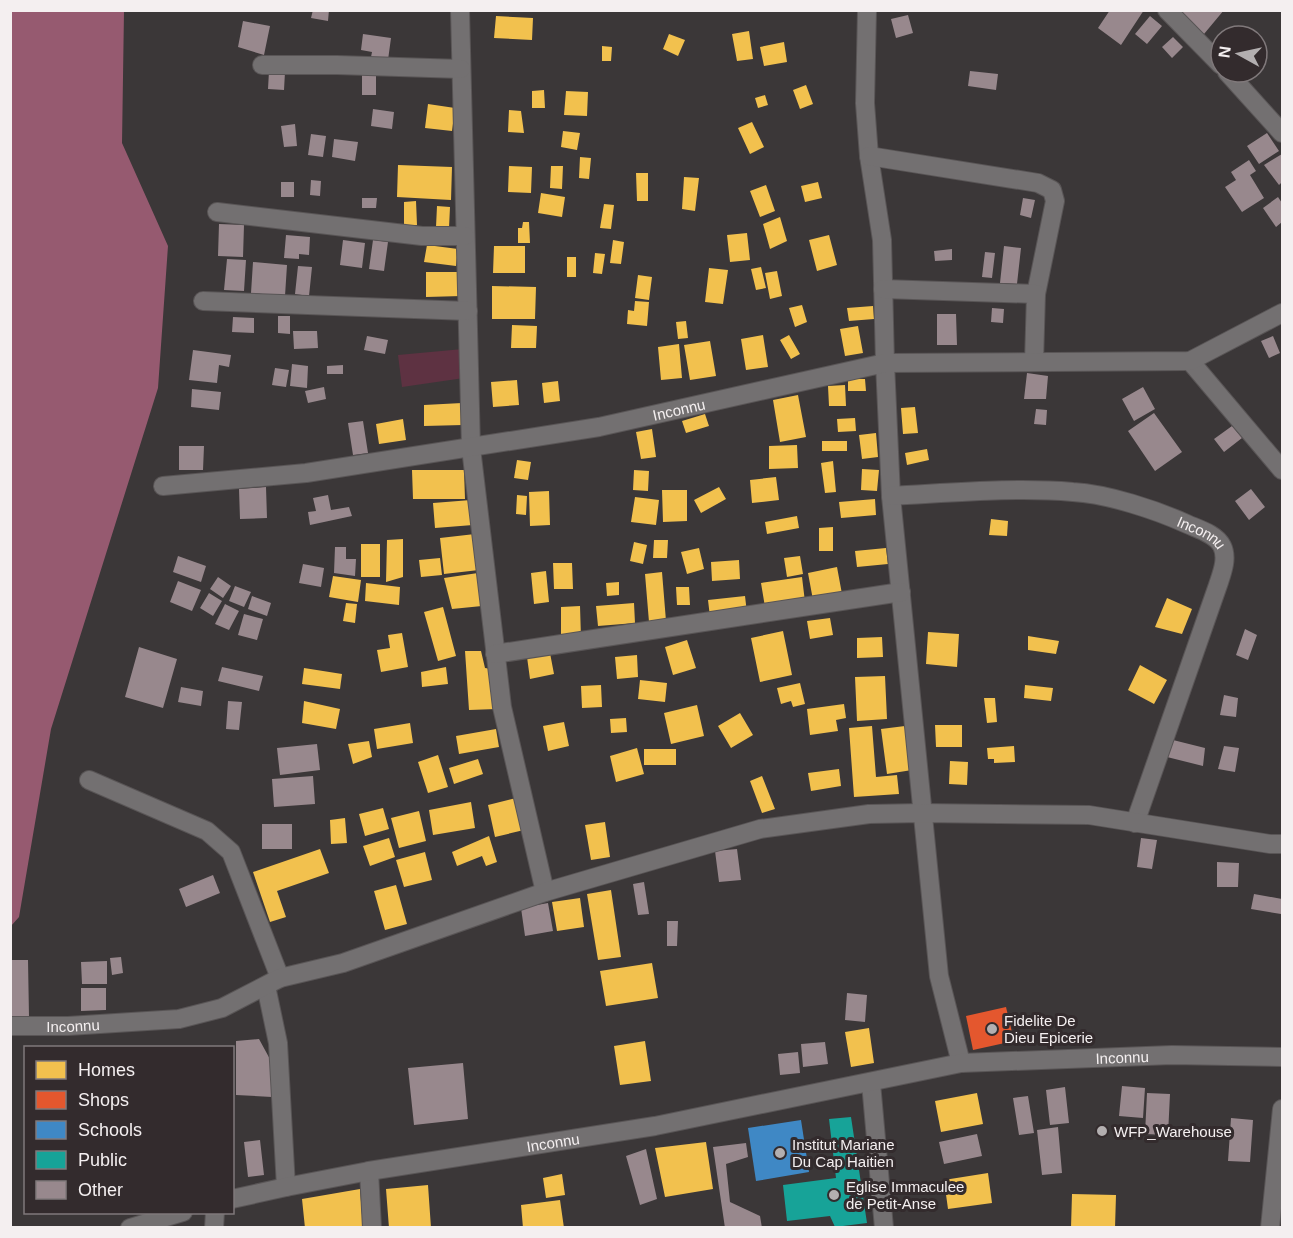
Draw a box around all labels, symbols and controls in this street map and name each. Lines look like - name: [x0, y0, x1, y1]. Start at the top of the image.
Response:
- north arrow: [1209, 24, 1269, 84]
- text: N: [1215, 45, 1234, 59]
- street label: Inconnu: [651, 395, 707, 423]
- street label: Inconnu: [1175, 512, 1230, 552]
- place label: Fidelite De Dieu Epicerie: [1004, 1012, 1093, 1046]
- street label: Inconnu: [46, 1016, 100, 1035]
- marker: Fidelite De Dieu Epicerie: [985, 1022, 999, 1036]
- legend: [24, 1046, 234, 1214]
- street label: Inconnu: [1095, 1047, 1149, 1066]
- text: Homes: [78, 1060, 135, 1080]
- text: Shops: [78, 1090, 129, 1110]
- text: Schools: [78, 1120, 142, 1140]
- place label: WFP_Warehouse: [1114, 1123, 1232, 1140]
- marker: WFP_Warehouse: [1095, 1124, 1109, 1138]
- street label: Inconnu: [525, 1130, 581, 1155]
- place label: Institut Mariane Du Cap Haitien: [792, 1136, 895, 1170]
- marker: Institut Mariane Du Cap Haitien: [773, 1146, 787, 1160]
- text: Public: [78, 1150, 127, 1170]
- place label: Eglise Immaculee de Petit-Anse: [846, 1178, 964, 1212]
- text: Other: [78, 1180, 123, 1200]
- marker: Eglise Immaculee de Petit-Anse: [827, 1188, 841, 1202]

